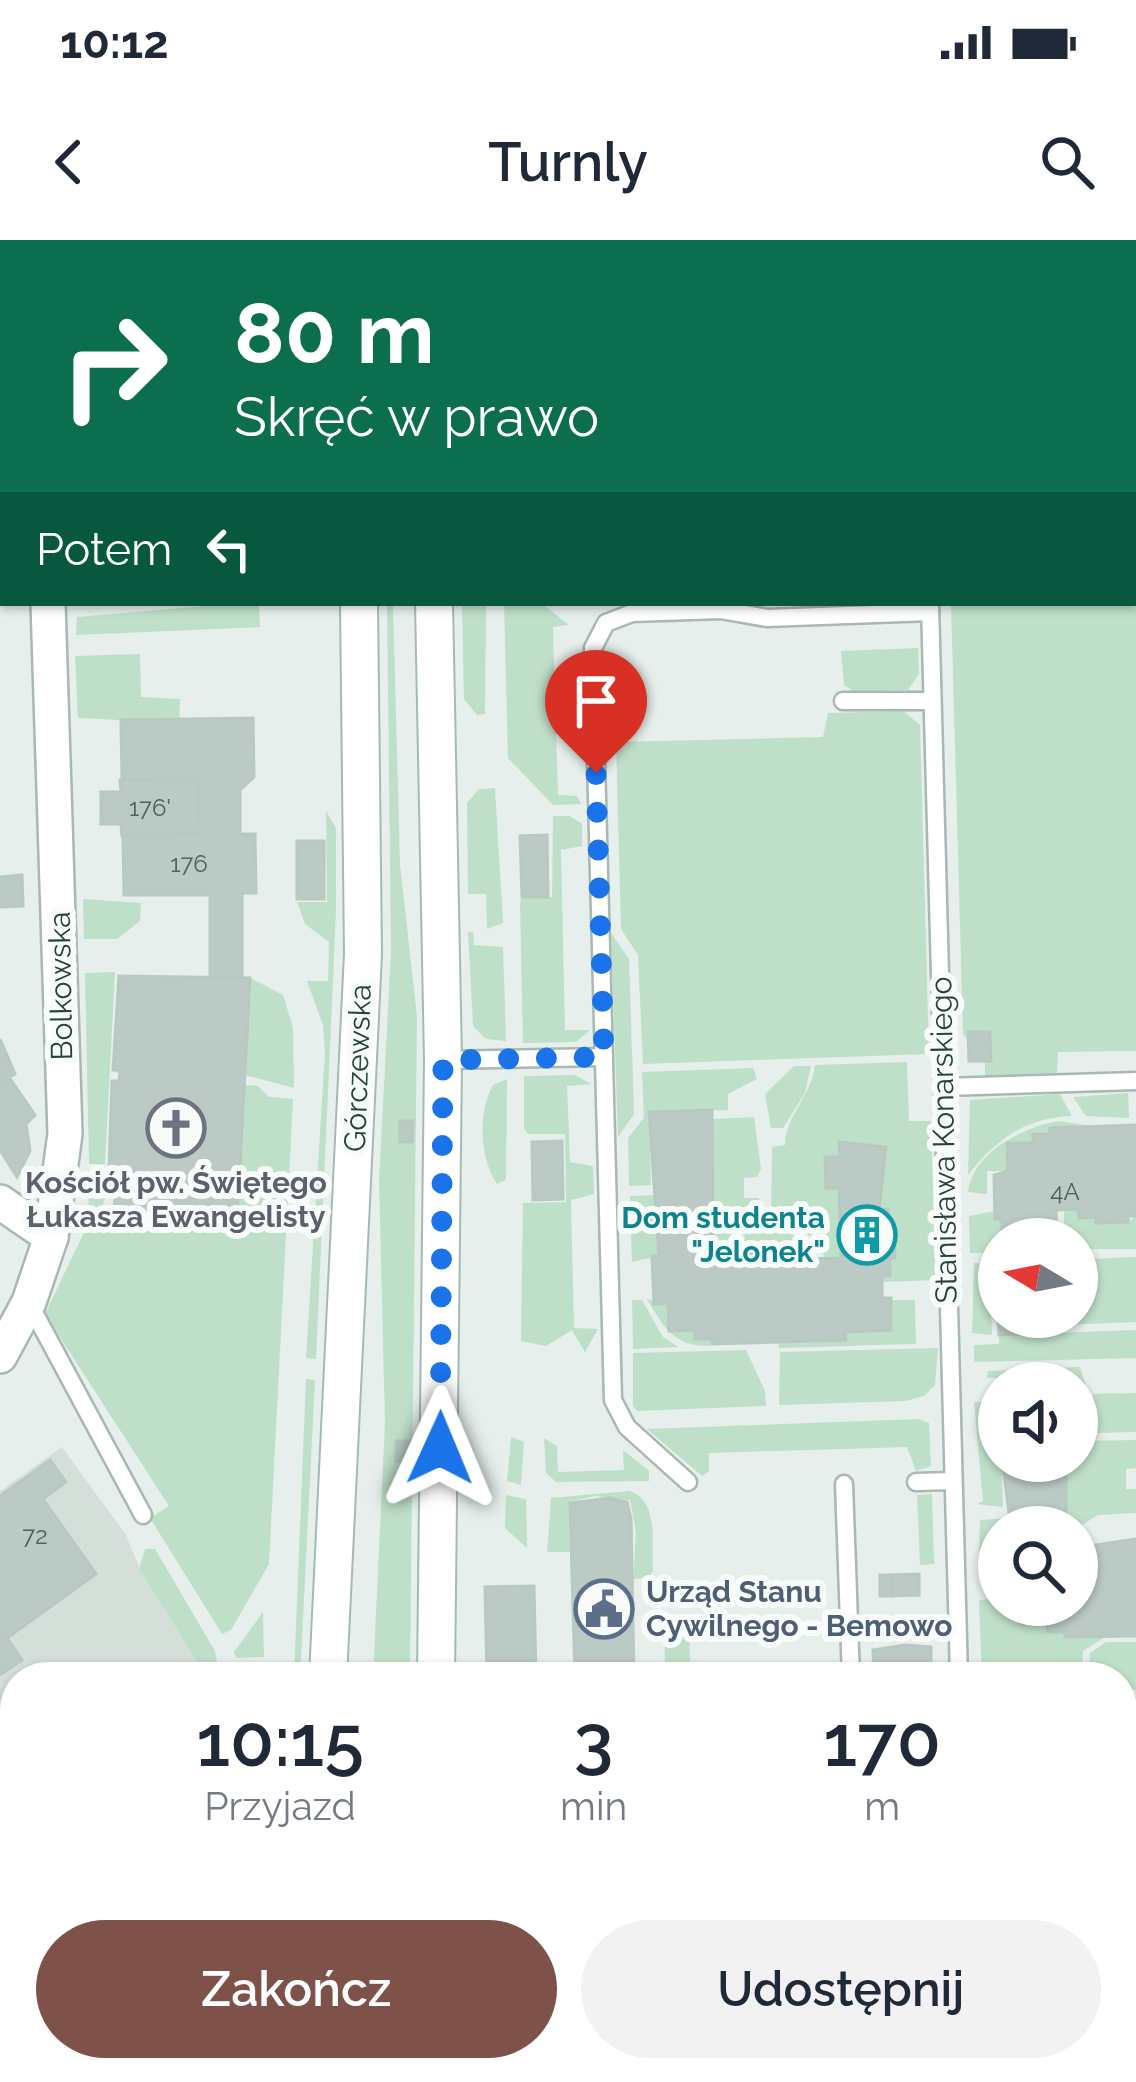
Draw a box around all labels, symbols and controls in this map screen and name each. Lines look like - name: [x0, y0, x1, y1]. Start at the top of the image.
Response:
- text: 10:12: [60, 16, 169, 69]
- icon: back: [36, 129, 102, 195]
- icon: search: [1034, 129, 1100, 195]
- text: Turnly: [488, 130, 648, 194]
- text: 80 m: [234, 284, 435, 383]
- icon: right: [36, 288, 192, 444]
- text: Skręć w prawo: [234, 385, 599, 449]
- icon: left: [196, 516, 262, 582]
- text: Potem: [36, 523, 172, 576]
- pin: [545, 650, 647, 773]
- icon: arrive: [563, 668, 629, 734]
- house number: 176': [129, 793, 171, 822]
- house number: 176: [170, 849, 208, 878]
- street label: Bolkowska: [42, 911, 79, 1061]
- street label: Stanisława Konarskiego: [923, 976, 964, 1304]
- street label: Górczewska: [337, 983, 378, 1153]
- church icon: Kościół pw. Świętego Łukasza Ewangelisty: [145, 1097, 207, 1159]
- place label: Kościół pw. Świętego Łukasza Ewangelisty: [25, 1165, 327, 1234]
- house number: 4A: [1050, 1177, 1080, 1206]
- place label: Dom studenta "Jelonek": [621, 1200, 825, 1269]
- building icon: Dom studenta "Jelonek": [836, 1204, 898, 1266]
- north arrow: [978, 1218, 1098, 1338]
- map controls: [978, 1218, 1098, 1626]
- button: sound: [978, 1362, 1098, 1482]
- position arrow: [377, 1385, 503, 1511]
- button: search: [978, 1506, 1098, 1626]
- house number: 72: [22, 1521, 48, 1550]
- place label: Urząd Stanu Cywilnego - Bemowo: [646, 1574, 952, 1643]
- public building icon: Urząd Stanu Cywilnego - Bemowo: [573, 1578, 635, 1640]
- text: 10:15: [196, 1698, 364, 1783]
- text: 3: [574, 1698, 613, 1783]
- text: 170: [823, 1698, 941, 1783]
- text: Przyjazd: [204, 1783, 356, 1829]
- text: min: [560, 1783, 627, 1829]
- text: m: [864, 1783, 900, 1829]
- button: Zakończ: [36, 1920, 557, 2058]
- button: Udostępnij: [581, 1920, 1101, 2058]

